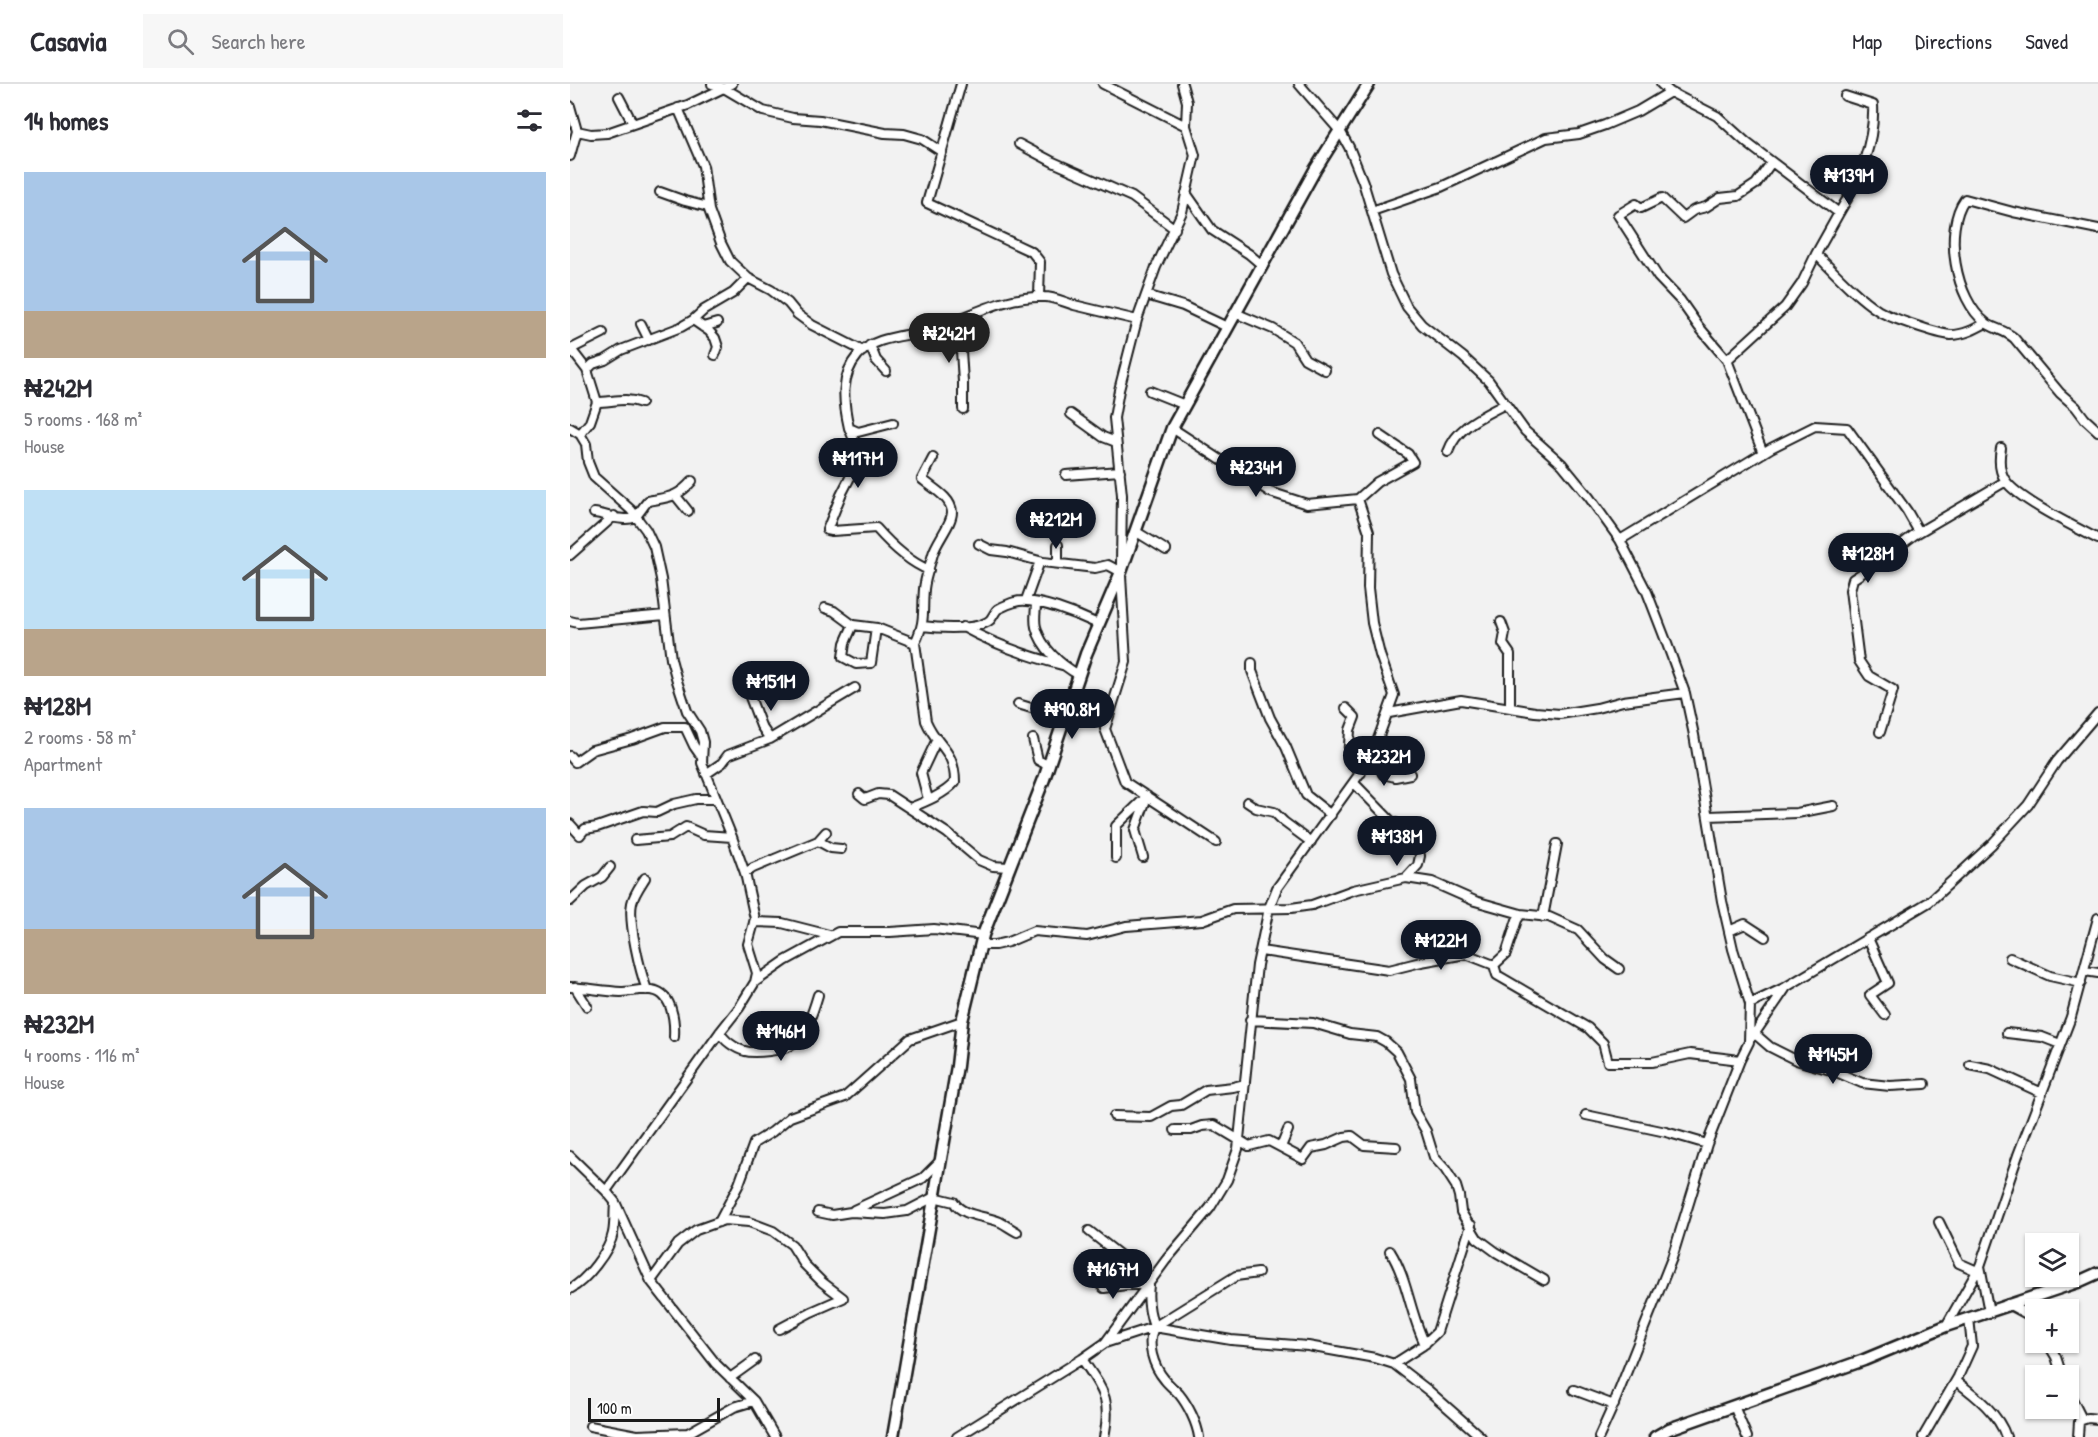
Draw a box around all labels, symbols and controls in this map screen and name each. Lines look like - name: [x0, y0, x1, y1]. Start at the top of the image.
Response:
- search box: [143, 14, 563, 68]
- text: Casavia: [30, 22, 107, 60]
- icon: search: [164, 25, 197, 58]
- text: Search here: [212, 26, 306, 56]
- text: Map: [1852, 27, 1882, 56]
- text: Directions: [1915, 27, 1992, 56]
- text: Saved: [2025, 27, 2068, 56]
- text: 14 homes: [24, 103, 109, 138]
- icon: filters: [513, 104, 546, 137]
- pin: ₦139M: [1807, 155, 1891, 206]
- text: ₦139M: [1824, 161, 1874, 188]
- icon: home: [231, 211, 339, 319]
- pin: ₦242M: [907, 313, 991, 364]
- text: ₦242M: [923, 319, 975, 346]
- text: ₦242M: [24, 370, 92, 405]
- text: 5 rooms · 168 m²: [24, 405, 142, 432]
- text: House: [24, 432, 65, 459]
- pin: ₦117M: [816, 438, 900, 489]
- text: ₦117M: [833, 444, 883, 471]
- pin: ₦234M: [1214, 447, 1298, 498]
- text: ₦234M: [1230, 453, 1282, 480]
- pin: ₦212M: [1014, 499, 1098, 550]
- text: ₦212M: [1030, 505, 1082, 532]
- icon: home: [231, 529, 339, 637]
- pin: ₦128M: [1826, 533, 1910, 584]
- text: ₦128M: [1842, 539, 1894, 566]
- pin: ₦151M: [729, 661, 813, 712]
- text: ₦151M: [746, 667, 796, 694]
- text: ₦128M: [24, 688, 91, 723]
- pin: ₦90.8M: [1023, 689, 1121, 740]
- text: ₦90.8M: [1044, 695, 1100, 722]
- text: 2 rooms · 58 m²: [24, 723, 136, 750]
- pin: ₦232M: [1342, 736, 1426, 787]
- text: ₦232M: [1357, 742, 1411, 769]
- text: Apartment: [24, 750, 102, 777]
- pin: ₦138M: [1355, 816, 1439, 867]
- text: ₦138M: [1371, 822, 1423, 849]
- icon: home: [231, 847, 339, 955]
- pin: ₦122M: [1399, 920, 1483, 971]
- text: ₦122M: [1415, 926, 1467, 953]
- text: ₦232M: [24, 1006, 94, 1041]
- pin: ₦146M: [739, 1011, 823, 1062]
- text: ₦146M: [756, 1017, 806, 1044]
- pin: ₦145M: [1791, 1034, 1875, 1085]
- text: ₦145M: [1808, 1040, 1858, 1067]
- text: 4 rooms · 116 m²: [24, 1041, 140, 1068]
- text: House: [24, 1068, 65, 1095]
- map controls: [2025, 1233, 2079, 1419]
- button: layers: [2025, 1233, 2079, 1287]
- pin: ₦167M: [1071, 1249, 1155, 1300]
- text: ₦167M: [1087, 1255, 1139, 1282]
- button: +: [2025, 1299, 2079, 1353]
- button: −: [2025, 1365, 2079, 1419]
- scale bar: [588, 1395, 720, 1422]
- text: 100 m: [597, 1397, 632, 1419]

